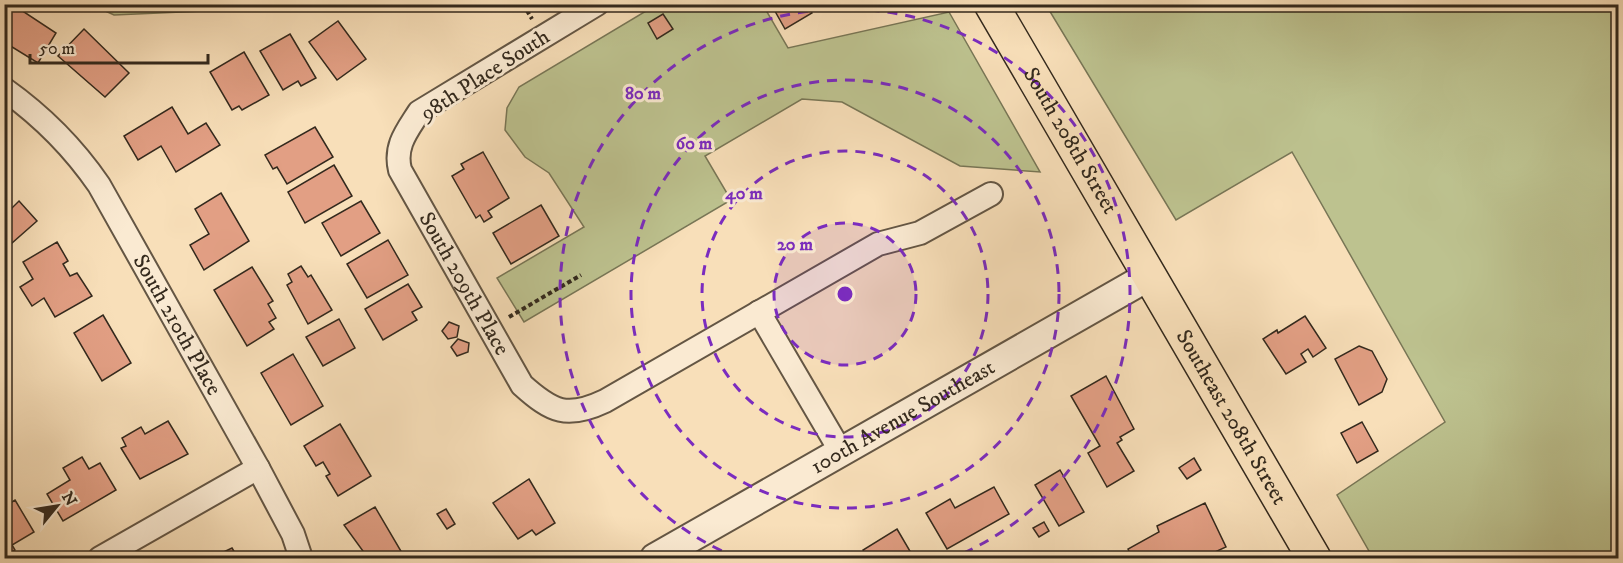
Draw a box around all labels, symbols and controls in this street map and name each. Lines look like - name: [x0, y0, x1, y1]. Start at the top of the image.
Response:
- street label: 98th Place South: [414, 23, 555, 127]
- scale bar: [30, 27, 208, 65]
- text: 50 m: [39, 38, 75, 60]
- street label: South 208th Street: [1017, 62, 1124, 219]
- text: 80 m: [625, 83, 662, 105]
- text: 60 m: [676, 133, 713, 155]
- text: 40 m: [724, 183, 763, 205]
- street label: South 209th Place: [413, 207, 516, 360]
- text: 20 m: [777, 234, 813, 256]
- street label: South 210th Place: [127, 249, 228, 400]
- centre of rings: [835, 284, 855, 304]
- street label: Southeast 208th Street: [1170, 325, 1293, 509]
- street label: 100th Avenue Southeast: [806, 354, 999, 480]
- north arrow: [27, 476, 87, 536]
- text: N: [57, 488, 81, 510]

